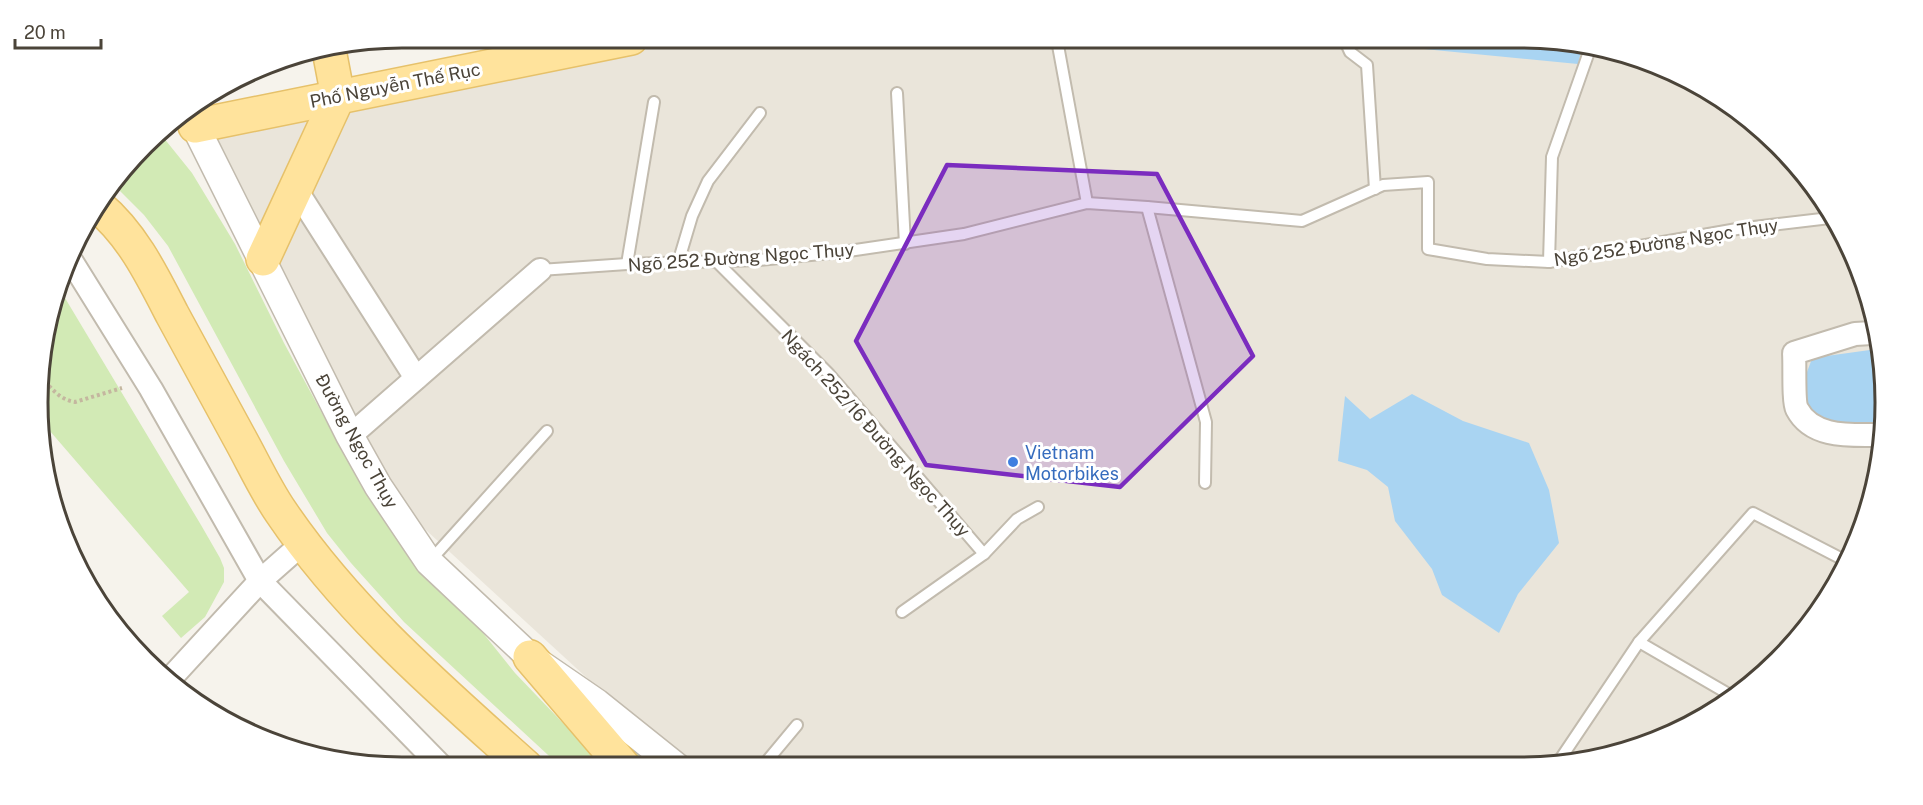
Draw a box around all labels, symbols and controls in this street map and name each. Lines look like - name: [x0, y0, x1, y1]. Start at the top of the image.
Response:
- scale bar: [15, 12, 100, 50]
- text: 20 m: [24, 22, 66, 43]
- street label: Phố Nguyễn Thế Rục: [308, 58, 482, 112]
- street label: Ngõ 252 Đường Ngọc Thụy: [1552, 214, 1780, 270]
- street label: Ngõ 252 Đường Ngọc Thụy: [627, 239, 855, 275]
- street label: Ngách 252/16 Đường Ngọc Thụy: [777, 325, 975, 541]
- street label: Đường Ngọc Thụy: [311, 370, 403, 512]
- place label: Vietnam Motorbikes: [1025, 442, 1119, 484]
- marker: Vietnam Motorbikes: [1006, 455, 1020, 469]

